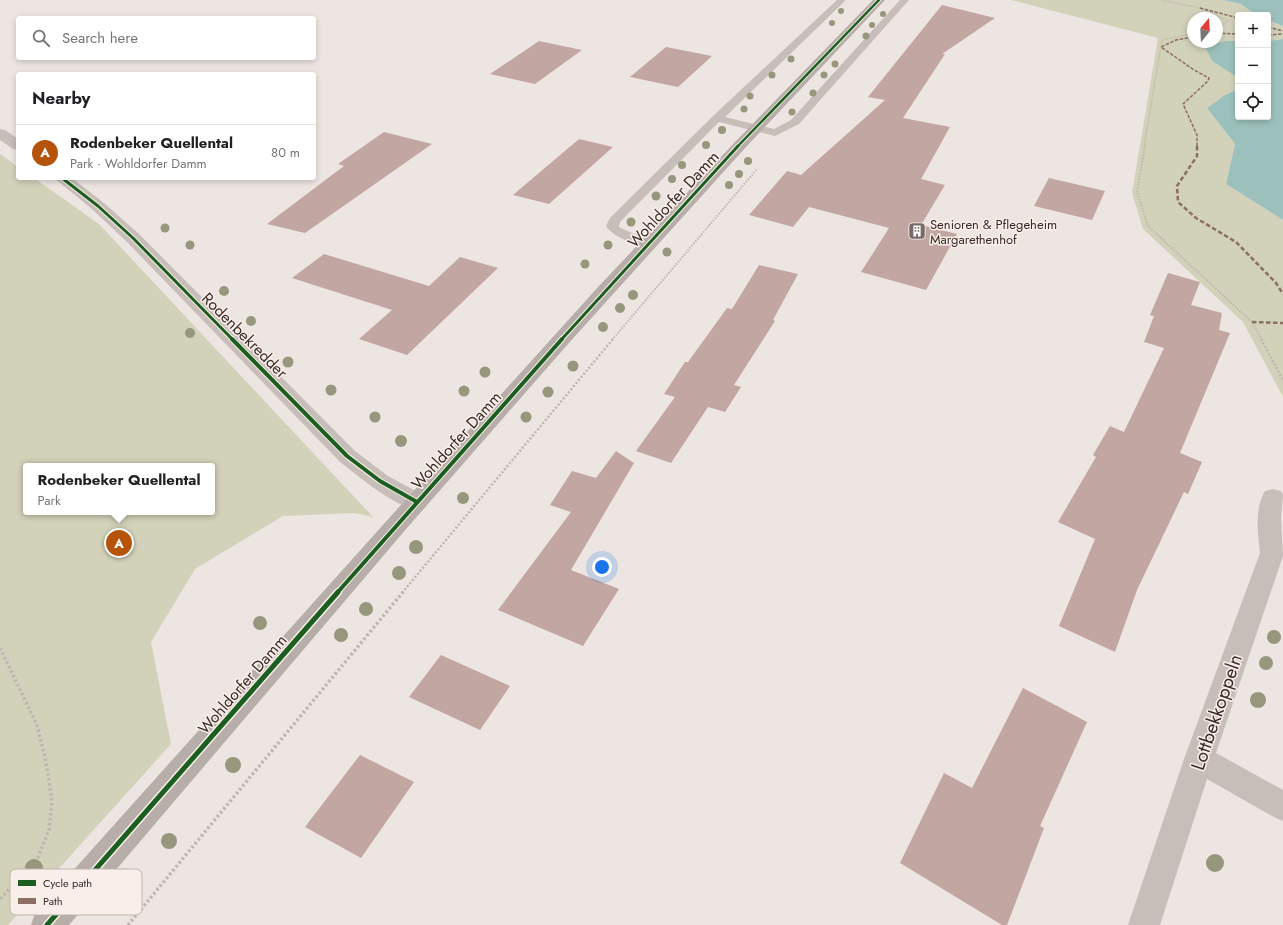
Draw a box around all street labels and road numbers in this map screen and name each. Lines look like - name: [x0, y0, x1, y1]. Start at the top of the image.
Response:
- street label: Wohldorfer Damm: [622, 146, 725, 253]
- street label: Rodenbekredder: [196, 287, 293, 384]
- street label: Wohldorfer Damm: [406, 386, 507, 495]
- street label: Wohldorfer Damm: [193, 629, 292, 739]
- street label: Lottbekkoppeln: [1184, 650, 1249, 774]

